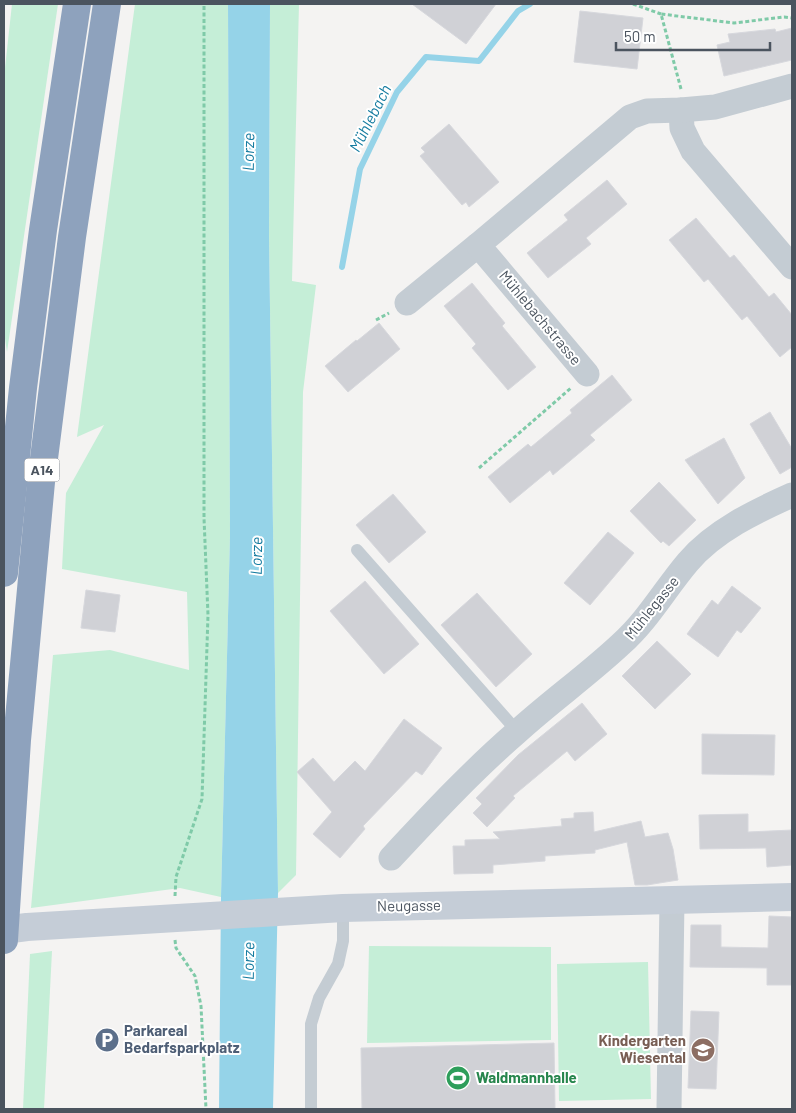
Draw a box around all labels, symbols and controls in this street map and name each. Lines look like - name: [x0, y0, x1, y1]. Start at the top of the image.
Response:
- scale bar: [616, 20, 770, 52]
- text: 50 m: [624, 27, 656, 45]
- water label: Mühlebach: [345, 81, 395, 155]
- water label: Lorze: [238, 133, 257, 171]
- street label: Mühlebachstrasse: [496, 266, 586, 368]
- road number: A14: [24, 458, 60, 482]
- water label: Lorze: [246, 537, 265, 575]
- street label: Mühlegasse: [620, 572, 682, 643]
- street label: Neugasse: [377, 895, 441, 915]
- water label: Lorze: [238, 942, 257, 980]
- place label: Parkareal Bedarfsparkplatz: [124, 1021, 240, 1056]
- parking icon: Parkareal Bedarfsparkplatz: [94, 1027, 120, 1053]
- place label: Kindergarten Wiesental: [598, 1031, 686, 1066]
- school or university icon: Kindergarten Wiesental: [690, 1037, 716, 1063]
- sports icon: Waldmannhalle: [445, 1065, 471, 1091]
- place label: Waldmannhalle: [476, 1068, 577, 1086]

